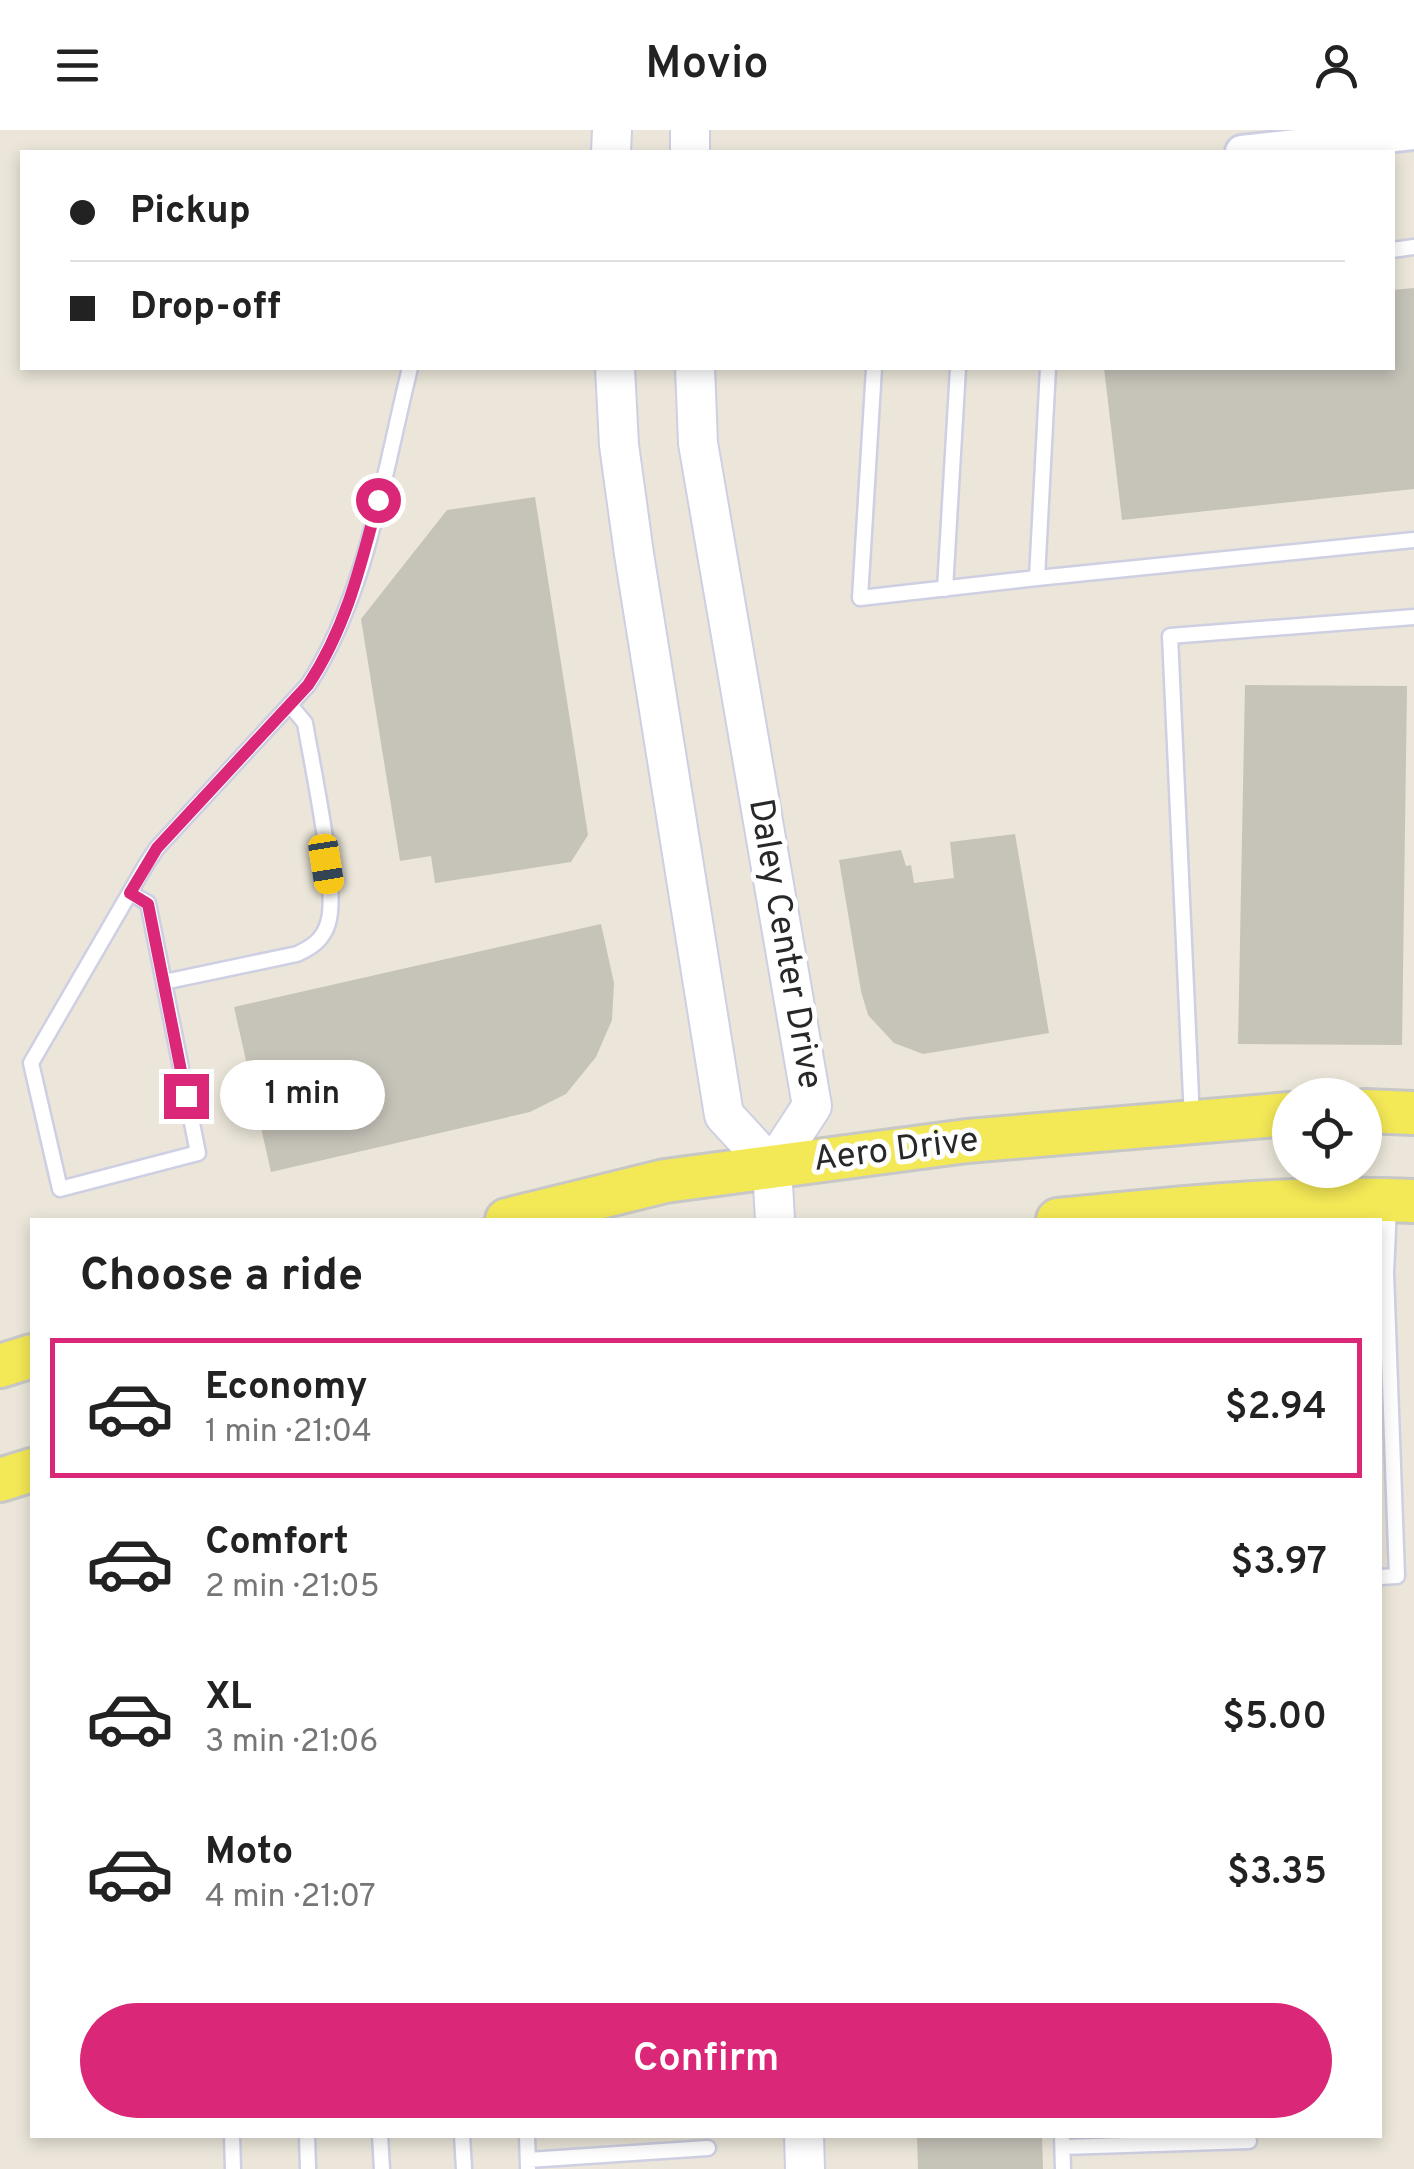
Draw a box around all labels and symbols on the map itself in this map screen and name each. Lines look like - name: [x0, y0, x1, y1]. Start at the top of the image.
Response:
- route start: [356, 478, 401, 523]
- street label: Daley Center Drive: [737, 796, 831, 1092]
- car: [306, 832, 346, 896]
- callout: 1 min: [221, 1061, 386, 1131]
- route end: [164, 1074, 209, 1119]
- street label: Aero Drive: [811, 1119, 981, 1183]

